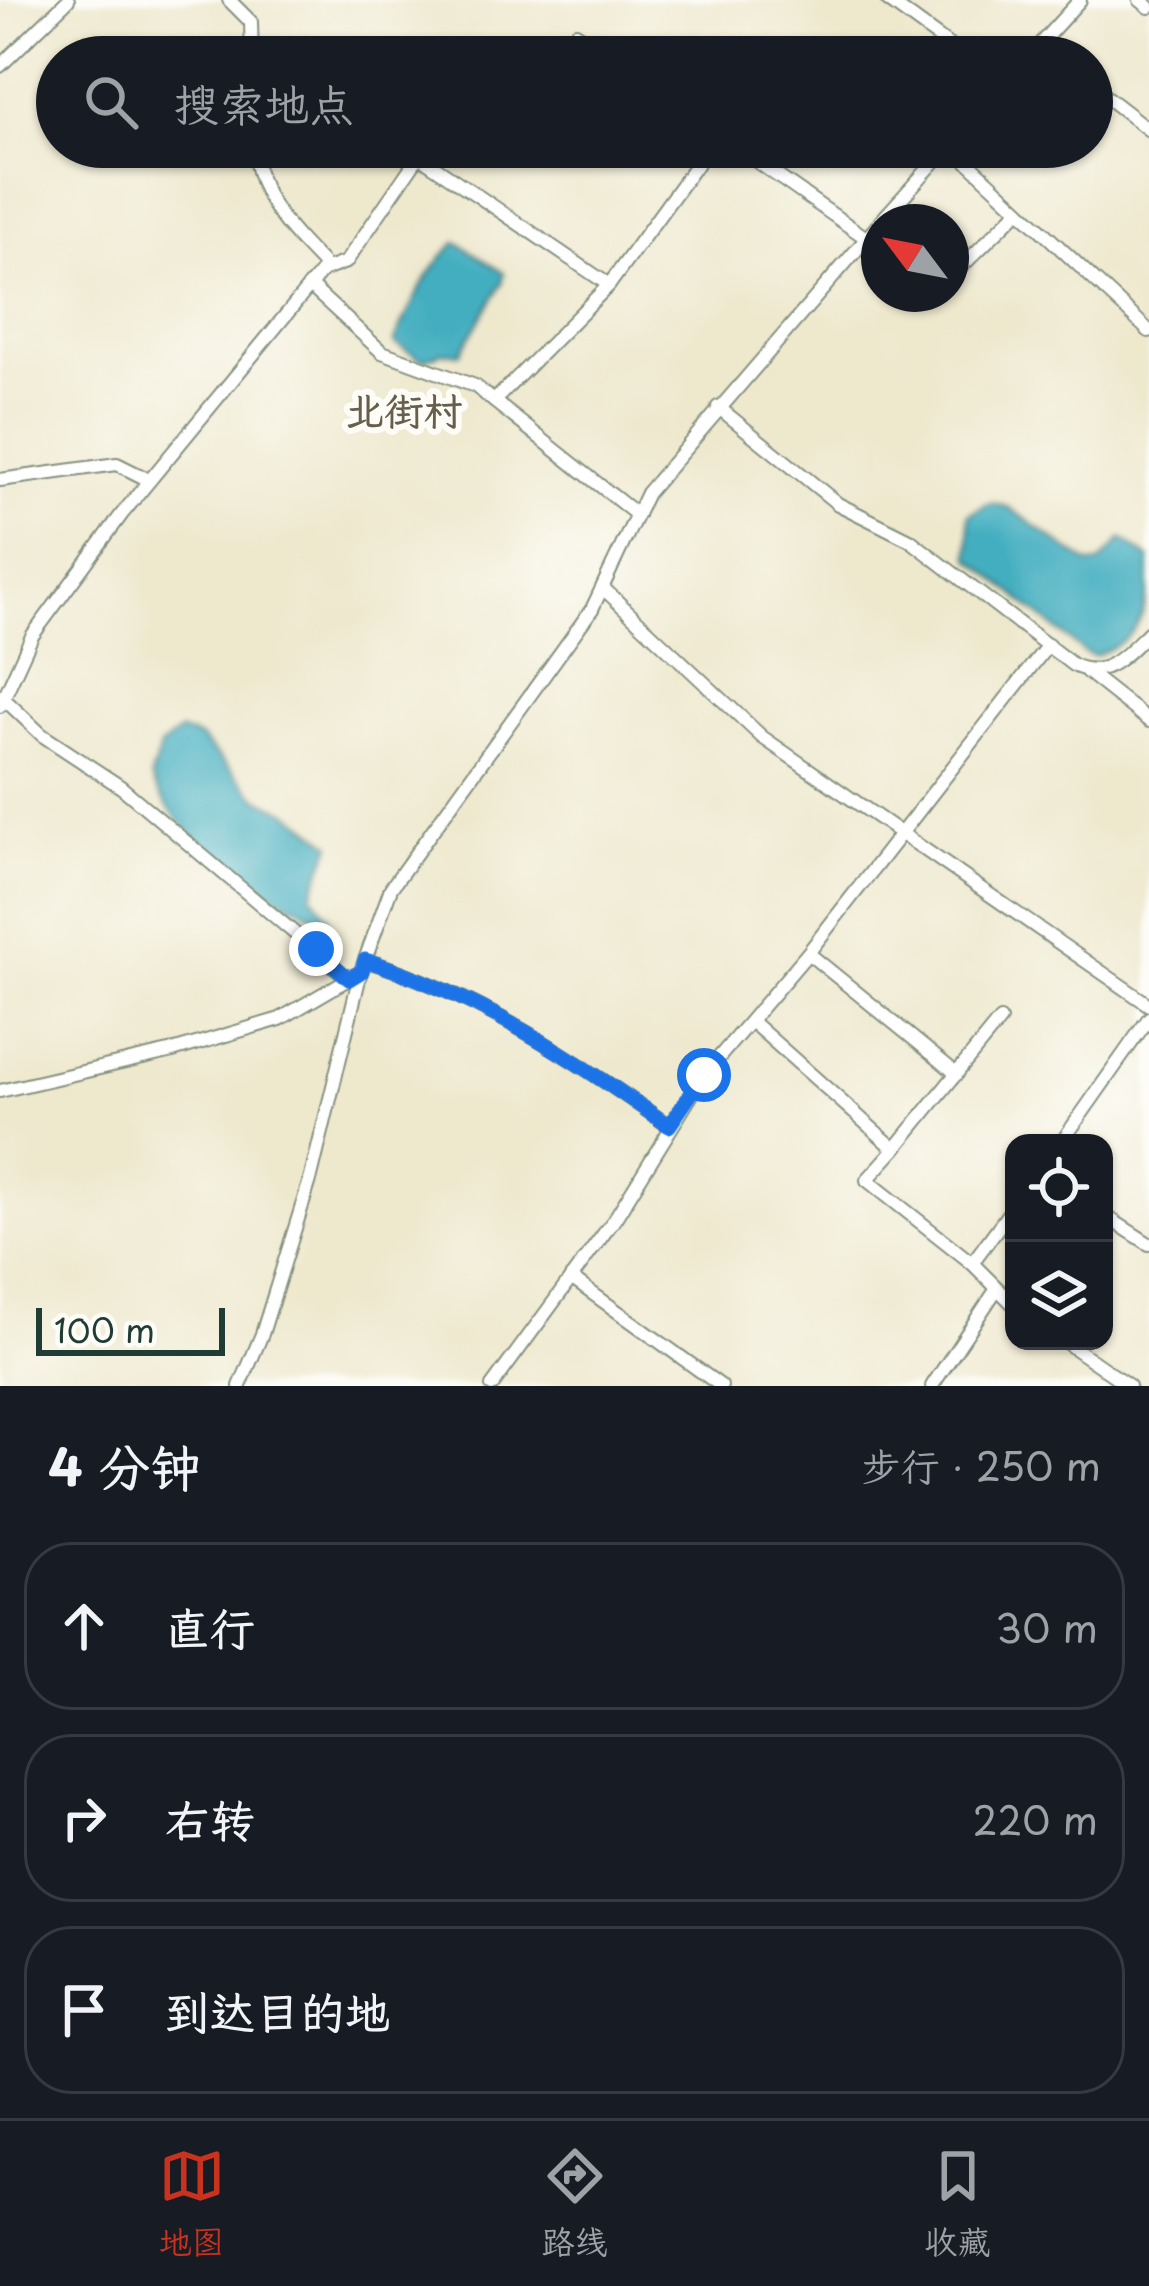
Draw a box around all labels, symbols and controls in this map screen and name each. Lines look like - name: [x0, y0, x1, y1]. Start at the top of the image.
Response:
- search box: [36, 36, 1113, 168]
- text: 搜索地点: [174, 68, 354, 136]
- icon: search: [78, 69, 144, 135]
- north arrow: [861, 204, 969, 312]
- district label: 北街村: [345, 379, 463, 438]
- route end: [289, 922, 343, 976]
- route start: [677, 1048, 731, 1102]
- map controls: [1005, 1134, 1113, 1350]
- button: locate: [1005, 1134, 1113, 1242]
- button: layers: [1005, 1242, 1113, 1350]
- scale bar: [36, 1302, 225, 1355]
- text: 100 m: [54, 1304, 155, 1354]
- text: 4 分钟: [48, 1426, 201, 1503]
- text: 步行 · 250 m: [862, 1435, 1101, 1494]
- text: 直行: [165, 1592, 255, 1660]
- icon: ahead: [51, 1593, 117, 1659]
- text: 30 m: [995, 1597, 1098, 1656]
- text: 右转: [165, 1784, 255, 1852]
- icon: right: [51, 1785, 117, 1851]
- text: 220 m: [973, 1789, 1098, 1848]
- text: 到达目的地: [165, 1976, 390, 2044]
- icon: arrive: [51, 1977, 117, 2043]
- tab: 地图: [159, 2143, 225, 2265]
- tab: 路线: [542, 2143, 608, 2265]
- tab: 收藏: [925, 2143, 991, 2265]

